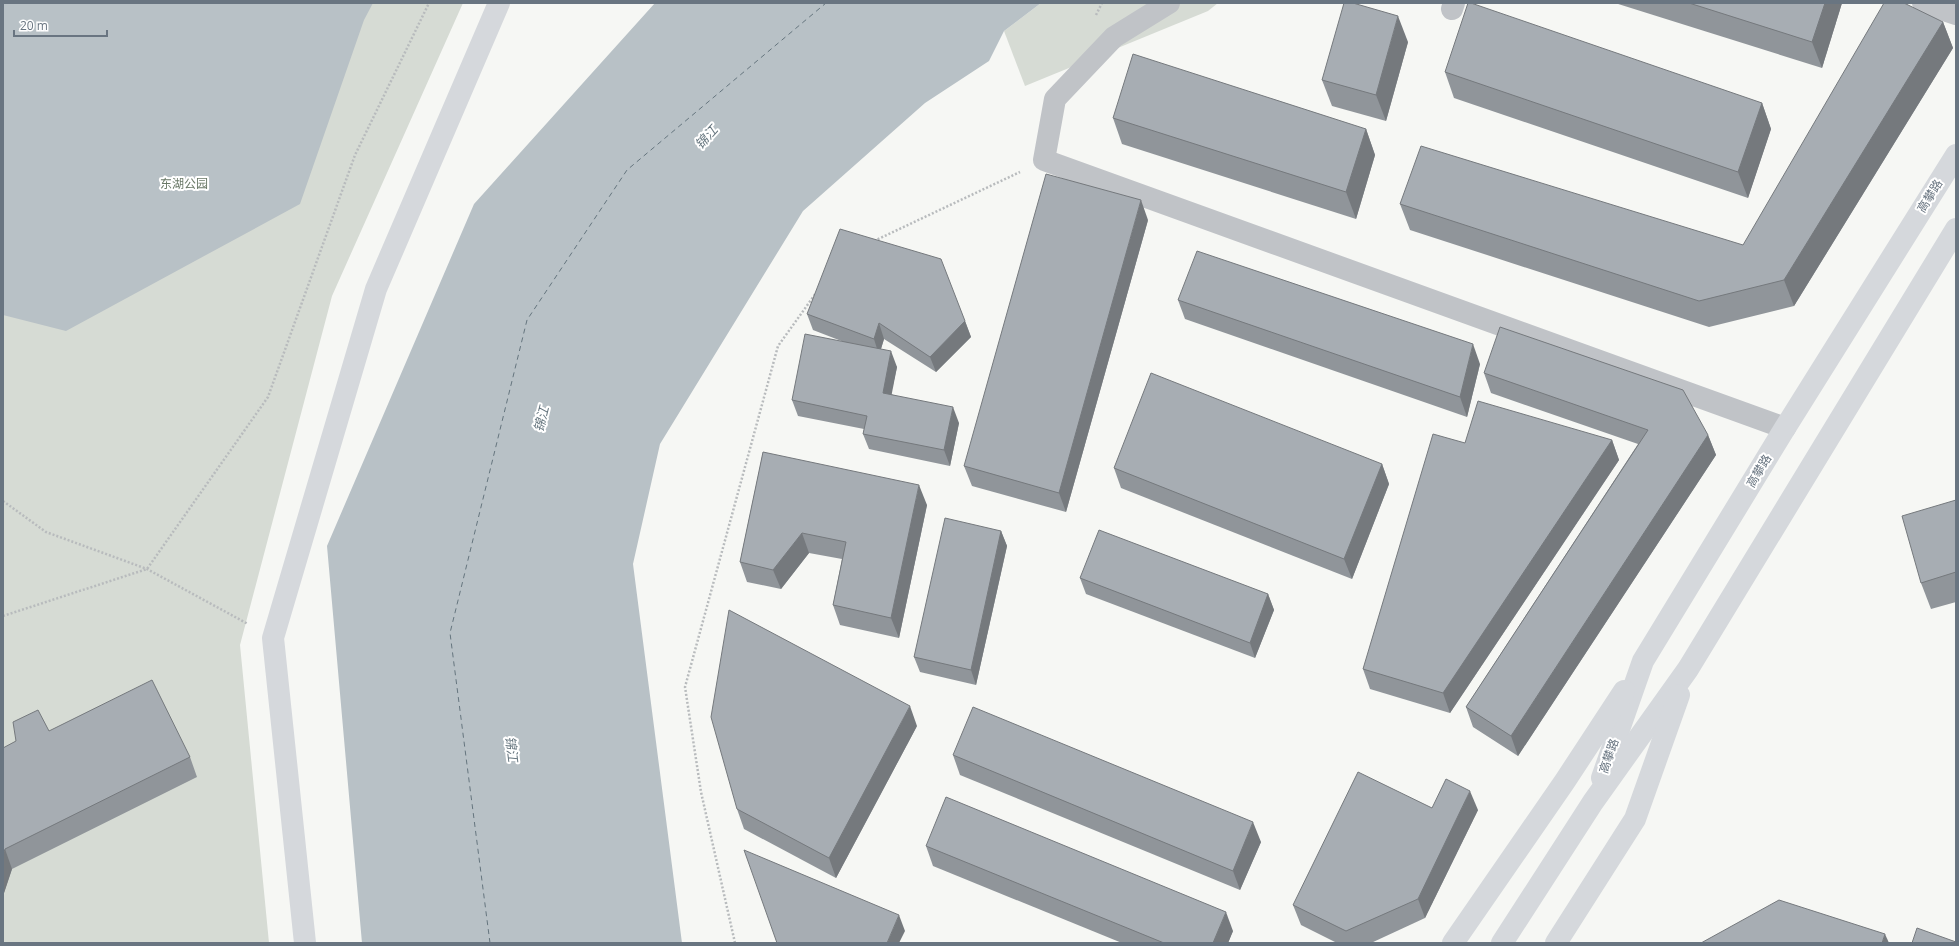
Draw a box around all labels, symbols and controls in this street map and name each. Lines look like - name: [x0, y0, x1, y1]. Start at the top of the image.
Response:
- scale bar: [14, 12, 107, 38]
- text: 20 m: [20, 17, 48, 34]
- water label: 锦江: [691, 120, 723, 153]
- park label: 东湖公园: [160, 175, 208, 192]
- street label: 高攀路: [1913, 176, 1946, 216]
- water label: 锦江: [529, 402, 553, 434]
- street label: 高攀路: [1742, 451, 1775, 491]
- water label: 锦江: [501, 735, 523, 765]
- street label: 高攀路: [1595, 736, 1622, 776]

